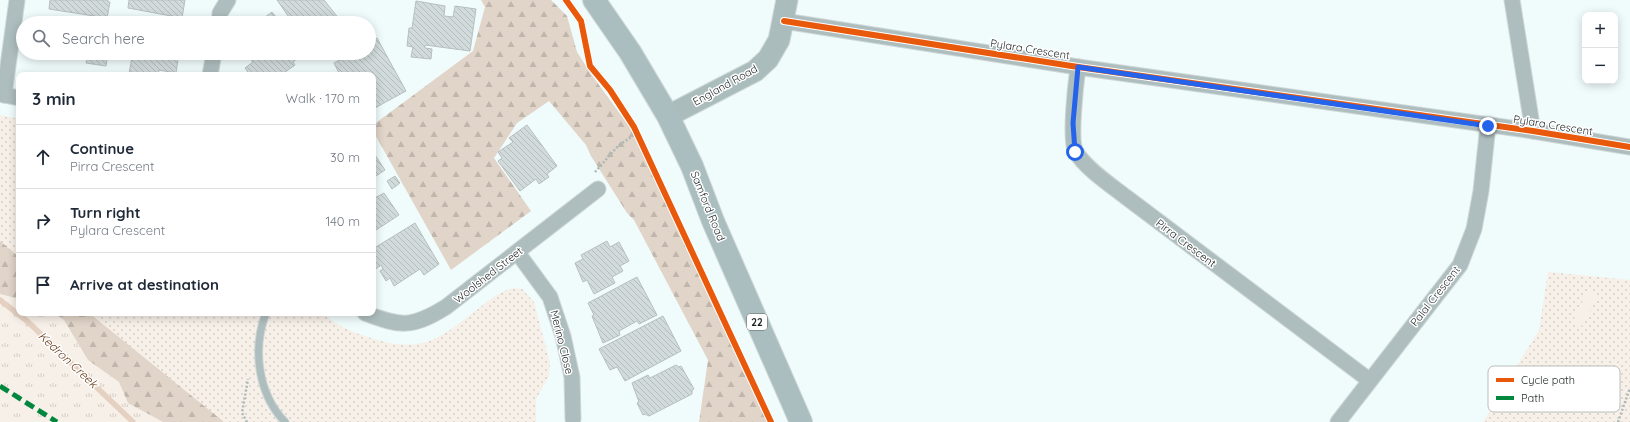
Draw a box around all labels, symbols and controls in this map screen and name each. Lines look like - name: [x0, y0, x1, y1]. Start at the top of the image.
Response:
- map controls: [1582, 12, 1618, 84]
- button: +: [1582, 12, 1618, 48]
- search box: [16, 16, 376, 60]
- icon: search: [30, 27, 52, 49]
- text: Search here: [62, 29, 145, 48]
- street label: Pylara Crescent: [989, 36, 1071, 62]
- button: −: [1582, 48, 1618, 84]
- street label: England Road: [690, 61, 760, 109]
- text: 3 min: [32, 88, 76, 109]
- text: Walk · 170 m: [285, 90, 360, 106]
- street label: Pylara Crescent: [1512, 112, 1594, 138]
- route end: [1479, 117, 1497, 135]
- text: Continue: [70, 139, 134, 158]
- route start: [1066, 143, 1084, 161]
- icon: ahead: [32, 146, 54, 168]
- text: 30 m: [330, 149, 360, 165]
- text: Pirra Crescent: [70, 158, 154, 174]
- street label: Samford Road: [688, 169, 728, 243]
- text: Turn right: [70, 203, 141, 222]
- icon: right: [32, 210, 54, 232]
- text: 140 m: [325, 213, 360, 229]
- street label: Pirra Crescent: [1153, 216, 1219, 270]
- text: Pylara Crescent: [70, 222, 165, 238]
- street label: Woolshed Street: [451, 244, 525, 306]
- street label: Palal Crescent: [1407, 263, 1463, 329]
- icon: arrive: [32, 274, 54, 296]
- text: Arrive at destination: [70, 275, 219, 294]
- street label: Merino Close: [547, 309, 577, 375]
- road number: 22: [747, 314, 767, 330]
- water label: Kedron Creek: [35, 328, 102, 392]
- legend: [1488, 366, 1620, 412]
- text: Cycle path: [1521, 373, 1575, 387]
- text: Path: [1521, 391, 1544, 405]

